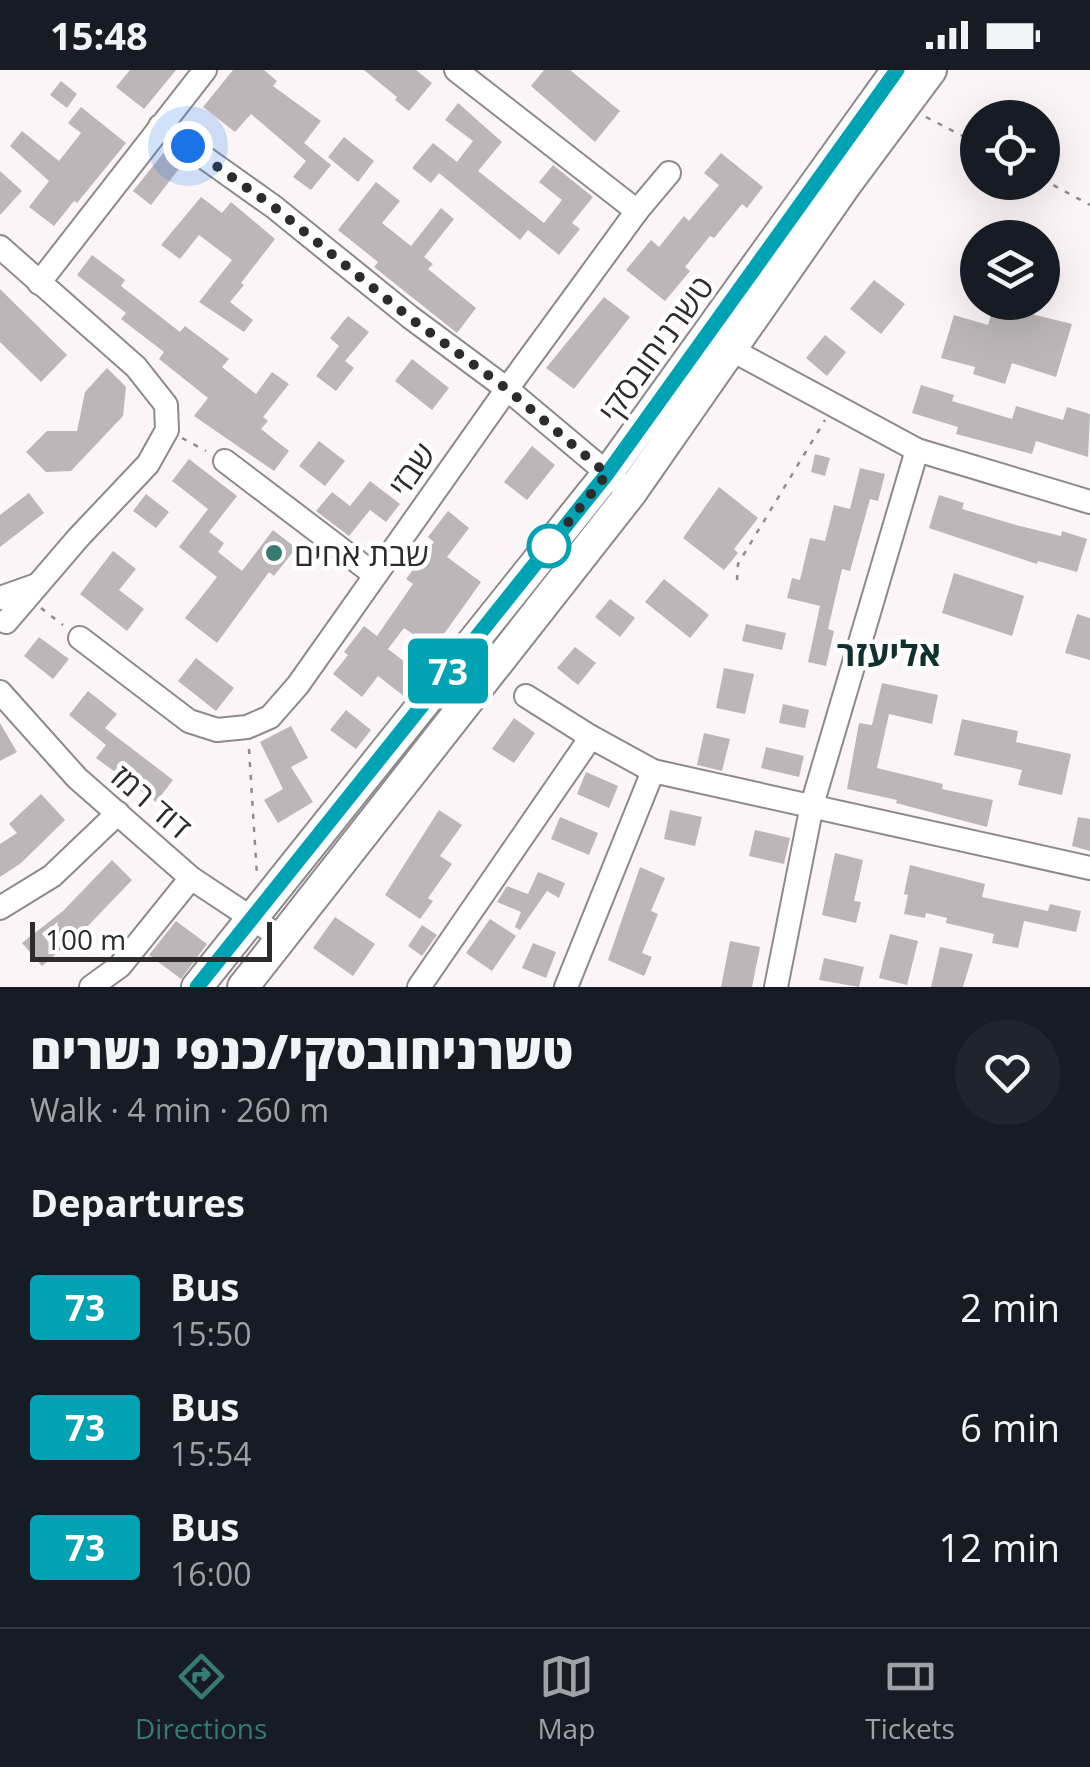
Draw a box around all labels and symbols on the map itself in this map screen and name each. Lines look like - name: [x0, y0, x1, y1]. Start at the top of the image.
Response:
- your location: [163, 121, 213, 171]
- street label: טשרניחובסקי: [587, 266, 723, 430]
- street label: שבזי: [377, 434, 445, 504]
- unlabelled marker: [528, 525, 570, 567]
- place label: שבת אחים: [294, 532, 429, 575]
- marker: שבת אחים: [263, 542, 285, 564]
- district label: אליעזר: [837, 629, 941, 676]
- line badge: 73: [403, 638, 493, 704]
- street label: דוד רמז: [103, 754, 201, 848]
- scale bar: [30, 917, 272, 961]

